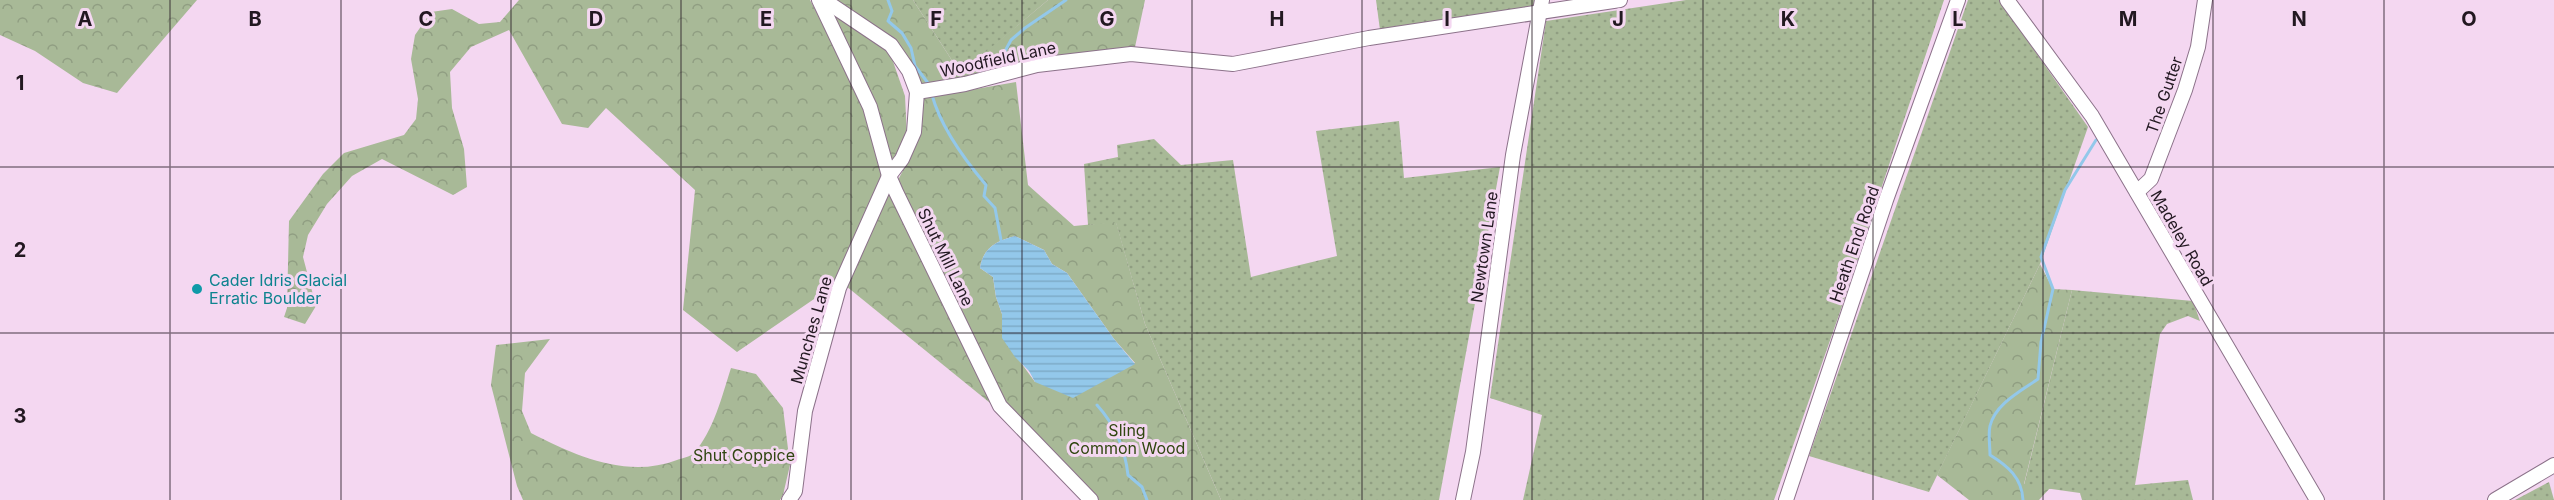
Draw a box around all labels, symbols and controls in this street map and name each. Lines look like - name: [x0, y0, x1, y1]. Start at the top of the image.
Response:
- text: A: [78, 7, 93, 31]
- text: B: [248, 7, 262, 31]
- text: C: [419, 7, 433, 31]
- text: D: [589, 7, 603, 31]
- text: E: [760, 7, 772, 31]
- text: F: [930, 7, 942, 31]
- text: G: [1099, 7, 1115, 31]
- text: H: [1270, 7, 1284, 31]
- text: I: [1444, 7, 1450, 31]
- text: J: [1612, 7, 1624, 31]
- text: K: [1781, 7, 1795, 31]
- text: L: [1952, 7, 1964, 31]
- text: M: [2119, 7, 2137, 31]
- text: N: [2291, 7, 2307, 31]
- text: O: [2461, 7, 2477, 31]
- street label: Woodfield Lane: [938, 37, 1058, 81]
- street label: The Gutter: [2141, 54, 2187, 136]
- text: 1: [16, 71, 24, 95]
- street label: Heath End Road: [1825, 183, 1883, 305]
- street label: Madeley Road: [2146, 186, 2218, 290]
- street label: Newtown Lane: [1466, 190, 1502, 304]
- street label: Shut Mill Lane: [914, 205, 978, 309]
- text: 2: [14, 238, 26, 262]
- place label: Cader Idris Glacial Erratic Boulder: [209, 270, 347, 308]
- street label: Munches Lane: [786, 274, 836, 386]
- marker: Cader Idris Glacial Erratic Boulder: [190, 282, 204, 296]
- text: 3: [14, 404, 26, 428]
- park label: Sling Common Wood: [1069, 420, 1185, 458]
- park label: Shut Coppice: [693, 445, 795, 465]

